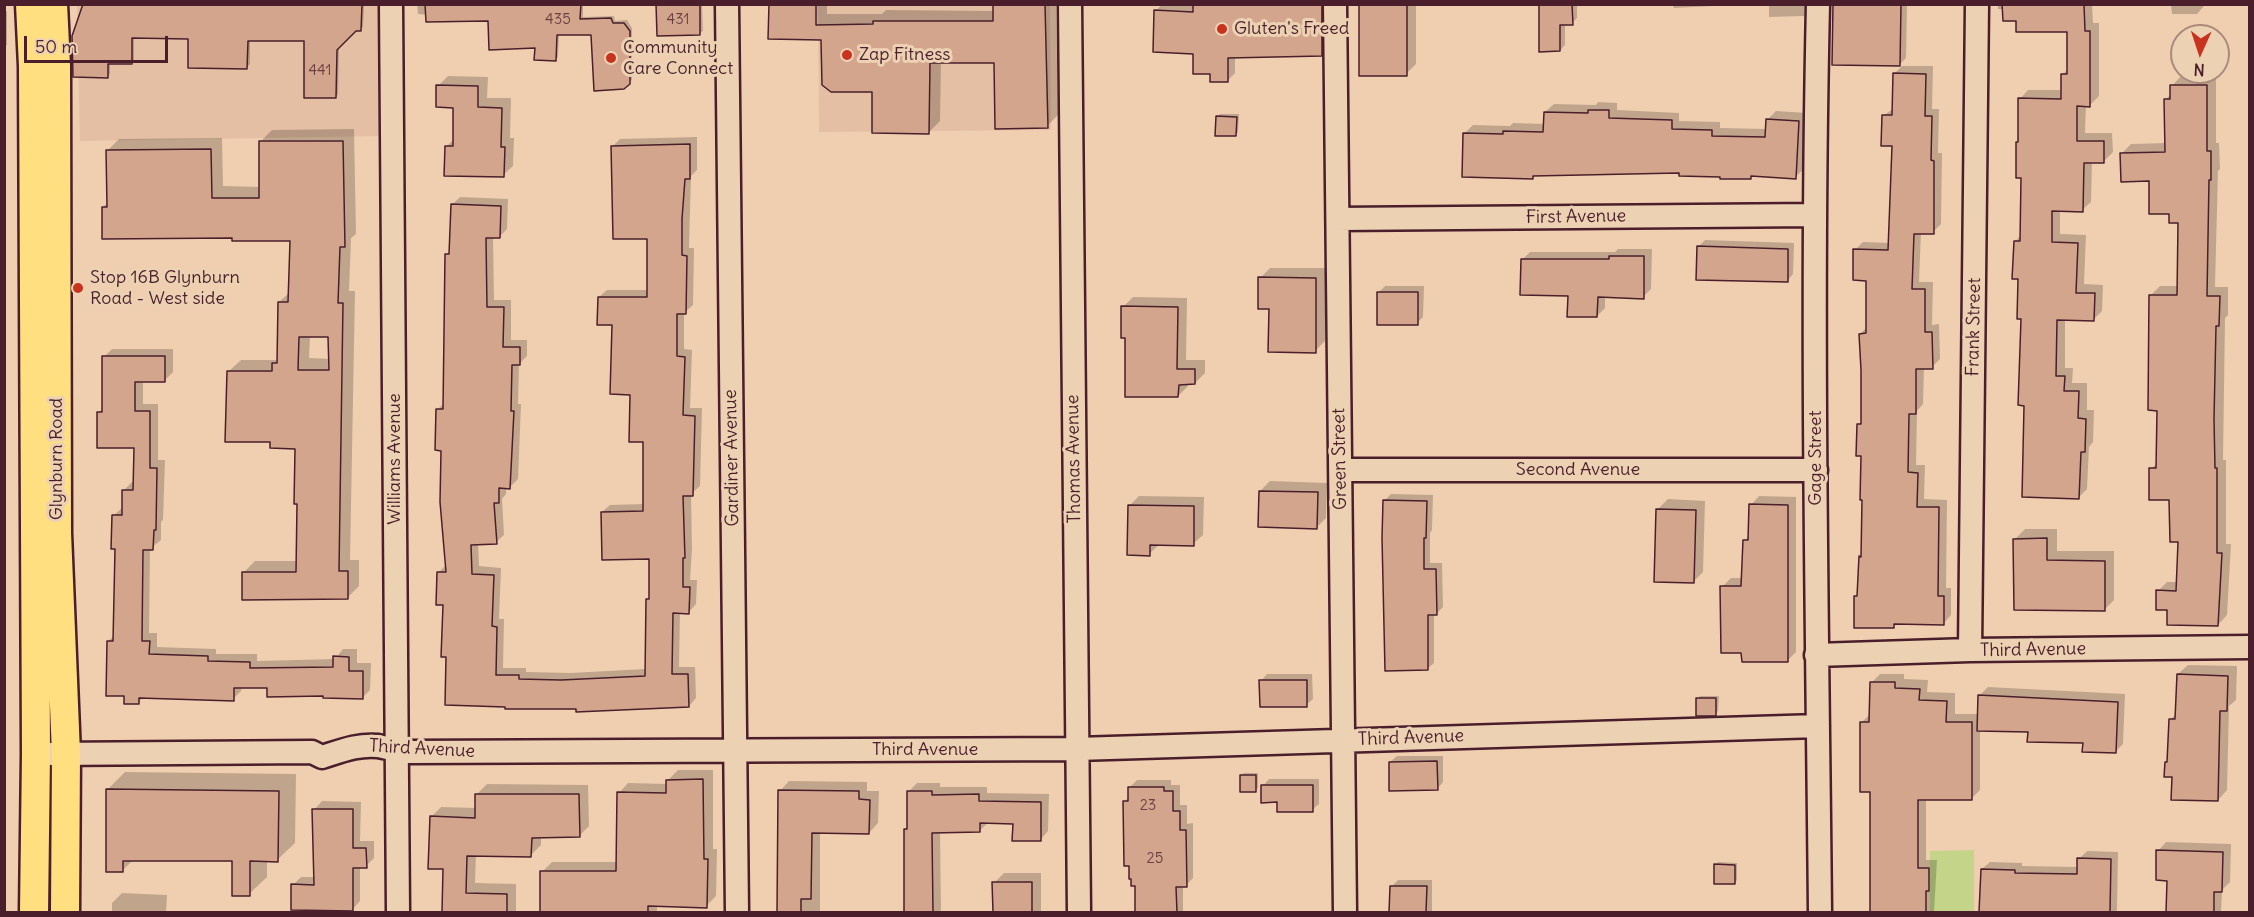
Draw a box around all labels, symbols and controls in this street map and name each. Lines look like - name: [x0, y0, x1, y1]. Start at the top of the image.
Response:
- house number: 435: [545, 11, 571, 29]
- house number: 431: [667, 11, 689, 29]
- place label: Gluten's Freed: [1234, 18, 1349, 40]
- marker: Gluten's Freed: [1215, 22, 1229, 36]
- scale bar: [27, 24, 171, 62]
- north arrow: [2170, 24, 2230, 84]
- text: 50 m: [35, 35, 77, 58]
- place label: Community Care Connect: [623, 37, 733, 80]
- place label: Zap Fitness: [859, 44, 951, 66]
- marker: Zap Fitness: [840, 48, 854, 62]
- marker: Community Care Connect: [604, 51, 618, 65]
- text: N: [2193, 60, 2205, 80]
- house number: 441: [308, 62, 332, 80]
- street label: First Avenue: [1526, 205, 1626, 229]
- place label: Stop 16B Glynburn Road - West side: [90, 267, 240, 310]
- street label: Frank Street: [1962, 277, 1986, 377]
- marker: Stop 16B Glynburn Road - West side: [71, 281, 85, 295]
- street label: Gardiner Avenue: [720, 389, 744, 527]
- street label: Williams Avenue: [384, 393, 406, 525]
- street label: Thomas Avenue: [1062, 394, 1086, 524]
- street label: Glynburn Road: [46, 398, 68, 520]
- street label: Green Street: [1328, 408, 1352, 510]
- street label: Gage Street: [1805, 410, 1827, 506]
- street label: Second Avenue: [1516, 459, 1640, 481]
- street label: Third Avenue: [1980, 638, 2086, 662]
- street label: Third Avenue: [1358, 725, 1464, 751]
- street label: Third Avenue: [368, 735, 476, 763]
- street label: Third Avenue: [872, 739, 978, 761]
- house number: 23: [1140, 797, 1156, 815]
- house number: 25: [1147, 850, 1163, 868]

